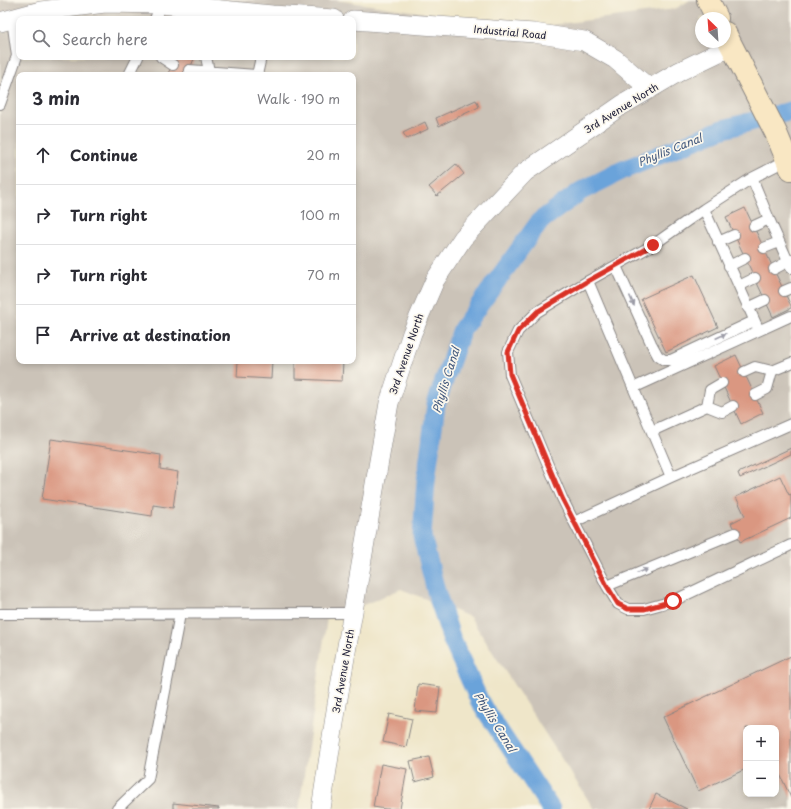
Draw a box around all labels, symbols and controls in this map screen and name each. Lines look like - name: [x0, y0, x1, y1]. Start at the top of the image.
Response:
- north arrow: [695, 12, 731, 48]
- search box: [16, 16, 356, 60]
- street label: Industrial Road: [473, 21, 547, 42]
- icon: search: [30, 27, 52, 49]
- text: Search here: [62, 27, 148, 50]
- street label: 3rd Avenue North: [581, 79, 661, 137]
- text: 3 min: [32, 85, 80, 111]
- text: Walk · 190 m: [257, 89, 340, 108]
- water label: Phyllis Canal: [635, 128, 706, 170]
- text: Continue: [70, 143, 138, 166]
- icon: ahead: [32, 144, 54, 166]
- text: 20 m: [306, 145, 340, 164]
- text: Turn right: [70, 203, 147, 226]
- icon: right: [32, 204, 54, 226]
- text: 100 m: [300, 205, 340, 224]
- route end: [644, 236, 662, 254]
- text: Turn right: [70, 263, 147, 286]
- icon: right: [32, 264, 54, 286]
- text: 70 m: [307, 265, 340, 284]
- one-way arrow: [629, 296, 635, 308]
- street label: 3rd Avenue North: [385, 311, 427, 397]
- text: Arrive at destination: [70, 323, 231, 346]
- icon: arrive: [32, 324, 54, 346]
- one-way arrow: [715, 333, 726, 339]
- water label: Phyllis Canal: [427, 343, 464, 415]
- one-way arrow: [637, 568, 648, 574]
- route start: [664, 592, 682, 610]
- street label: 3rd Avenue North: [328, 627, 357, 714]
- water label: Phyllis Canal: [470, 688, 522, 757]
- map controls: [743, 725, 779, 797]
- button: +: [743, 725, 779, 761]
- button: −: [743, 761, 779, 797]

